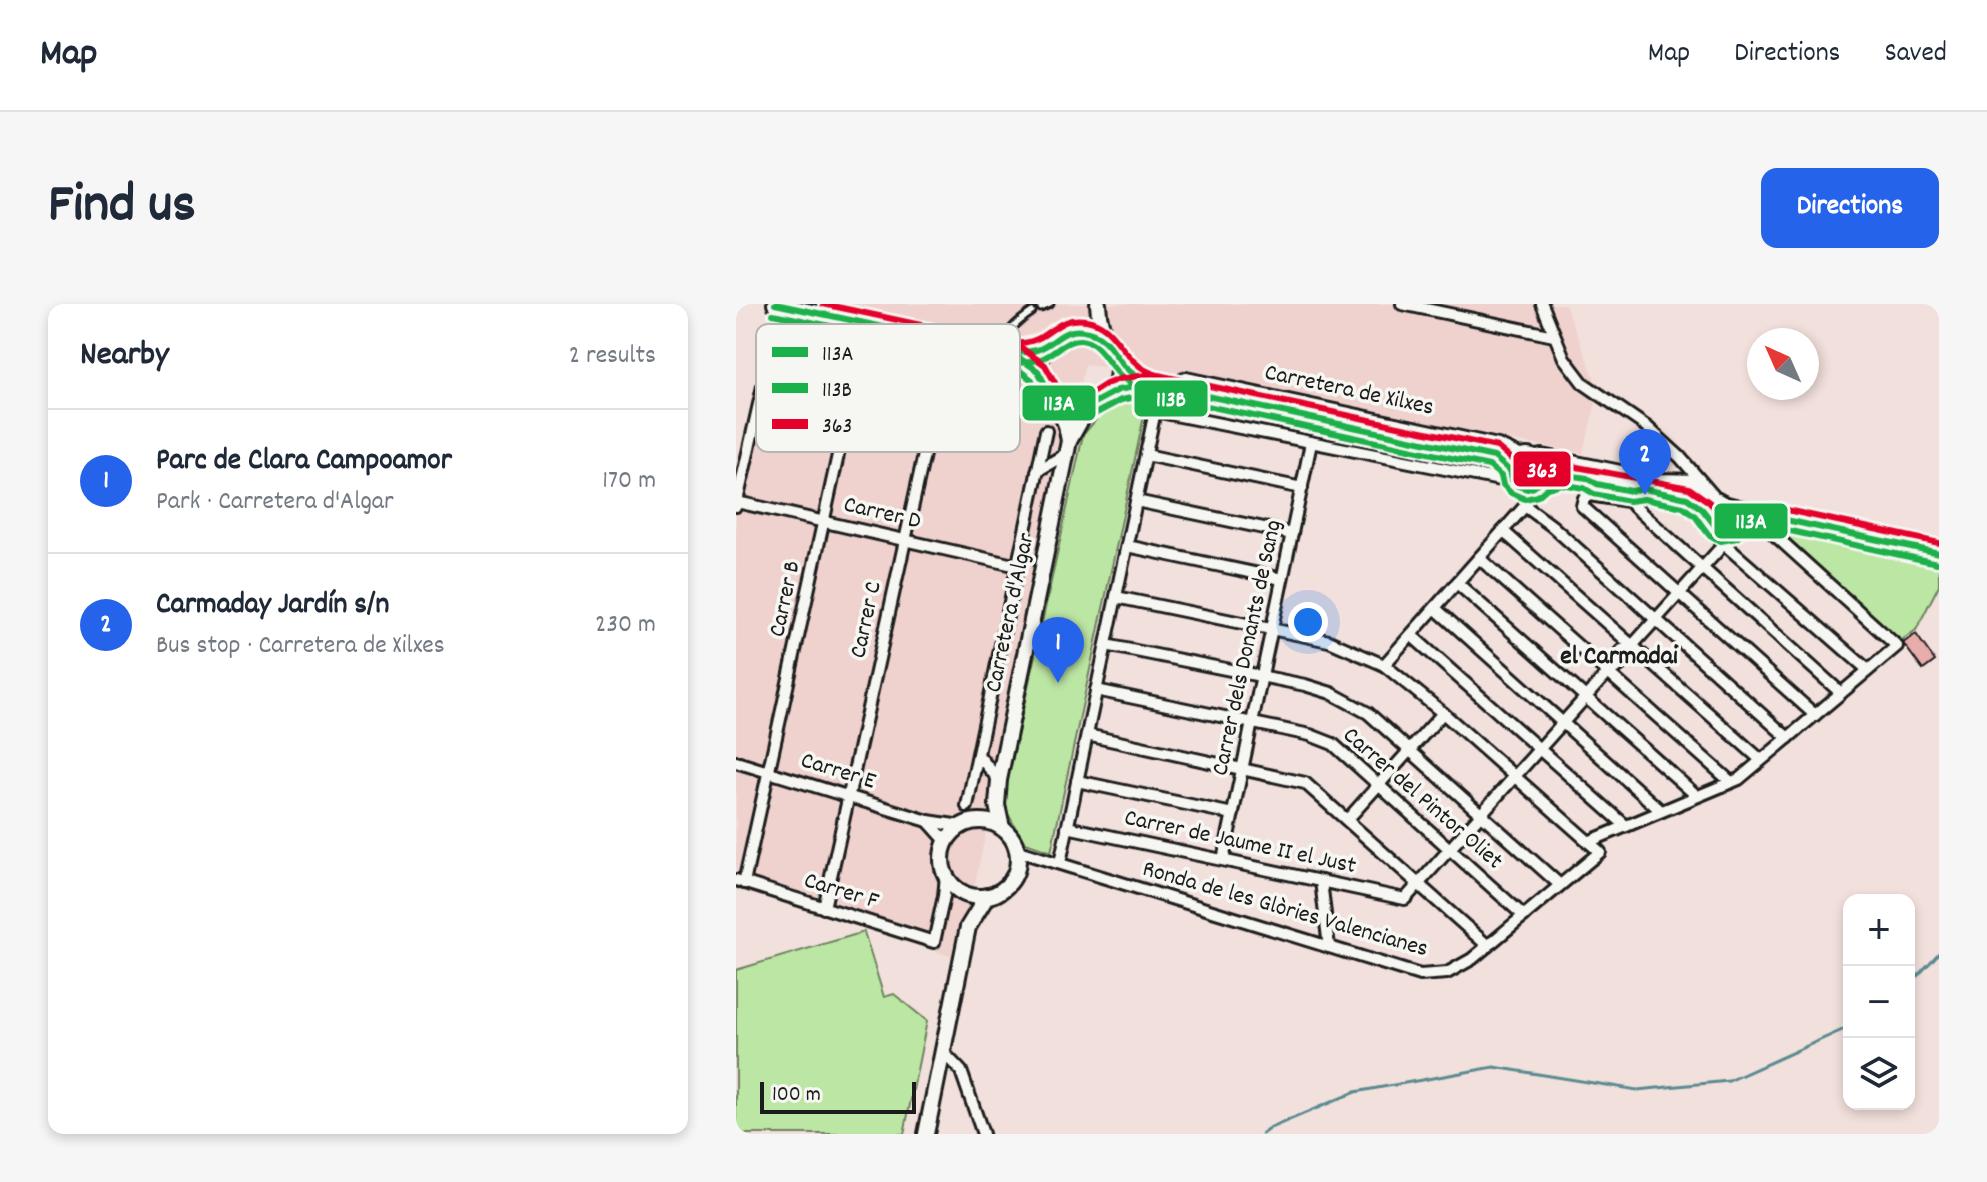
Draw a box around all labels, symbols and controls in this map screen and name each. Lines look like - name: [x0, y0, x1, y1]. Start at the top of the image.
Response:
- text: Map: [40, 28, 98, 83]
- text: Map: [1648, 35, 1690, 75]
- text: Directions: [1734, 35, 1840, 75]
- text: Saved: [1884, 35, 1947, 75]
- text: Find us: [48, 168, 196, 248]
- button: Directions: [1761, 168, 1939, 248]
- legend: [756, 324, 1020, 452]
- north arrow: [1747, 328, 1819, 400]
- text: Nearby: [80, 332, 169, 381]
- text: 2 results: [569, 338, 656, 375]
- text: 113A: [822, 340, 853, 371]
- street label: Carretera de Xilxes: [1261, 356, 1437, 426]
- text: 113B: [822, 376, 852, 407]
- line badge: 113B: [1133, 379, 1209, 418]
- line badge: 113A: [1021, 384, 1097, 422]
- text: 113B: [1156, 386, 1186, 417]
- text: 113A: [1043, 390, 1075, 421]
- text: 363: [822, 412, 852, 443]
- pin: 2: [1619, 429, 1671, 495]
- text: Parc de Clara Campoamor: [156, 441, 452, 484]
- line badge: 363: [1512, 450, 1572, 488]
- text: 363: [1527, 457, 1557, 488]
- text: 1: [103, 463, 109, 500]
- text: 170 m: [602, 463, 656, 500]
- text: Park · Carretera d'Algar: [156, 484, 394, 521]
- street label: Carrer D: [840, 489, 924, 539]
- line badge: 113A: [1713, 502, 1789, 540]
- text: 113A: [1735, 508, 1767, 539]
- street label: Carrer dels Donants de Sang: [1204, 517, 1292, 779]
- street label: Carretera d'Algar: [978, 530, 1044, 696]
- street label: Carrer B: [761, 558, 811, 640]
- street label: Carrer C: [842, 578, 892, 662]
- text: Carmaday Jardín s/n: [156, 585, 389, 628]
- your location: [1288, 602, 1328, 642]
- text: 2: [100, 607, 112, 644]
- text: 230 m: [595, 607, 656, 644]
- pin: 1: [1032, 617, 1084, 683]
- text: Bus stop · Carretera de Xilxes: [156, 628, 445, 665]
- district label: el Carmadai: [1560, 639, 1678, 676]
- street label: Carrer del Pintor Oliet: [1334, 720, 1510, 878]
- street label: Carrer E: [796, 745, 880, 800]
- street label: Carrer de Jaume II el Just: [1121, 802, 1359, 884]
- street label: Ronda de les Glòries Valencianes: [1138, 853, 1432, 967]
- street label: Carrer F: [799, 865, 883, 920]
- map controls: [1843, 894, 1915, 1110]
- button: +: [1843, 894, 1915, 966]
- button: −: [1843, 966, 1915, 1038]
- button: layers: [1843, 1038, 1915, 1110]
- scale bar: [760, 1078, 916, 1114]
- text: 100 m: [772, 1080, 821, 1111]

